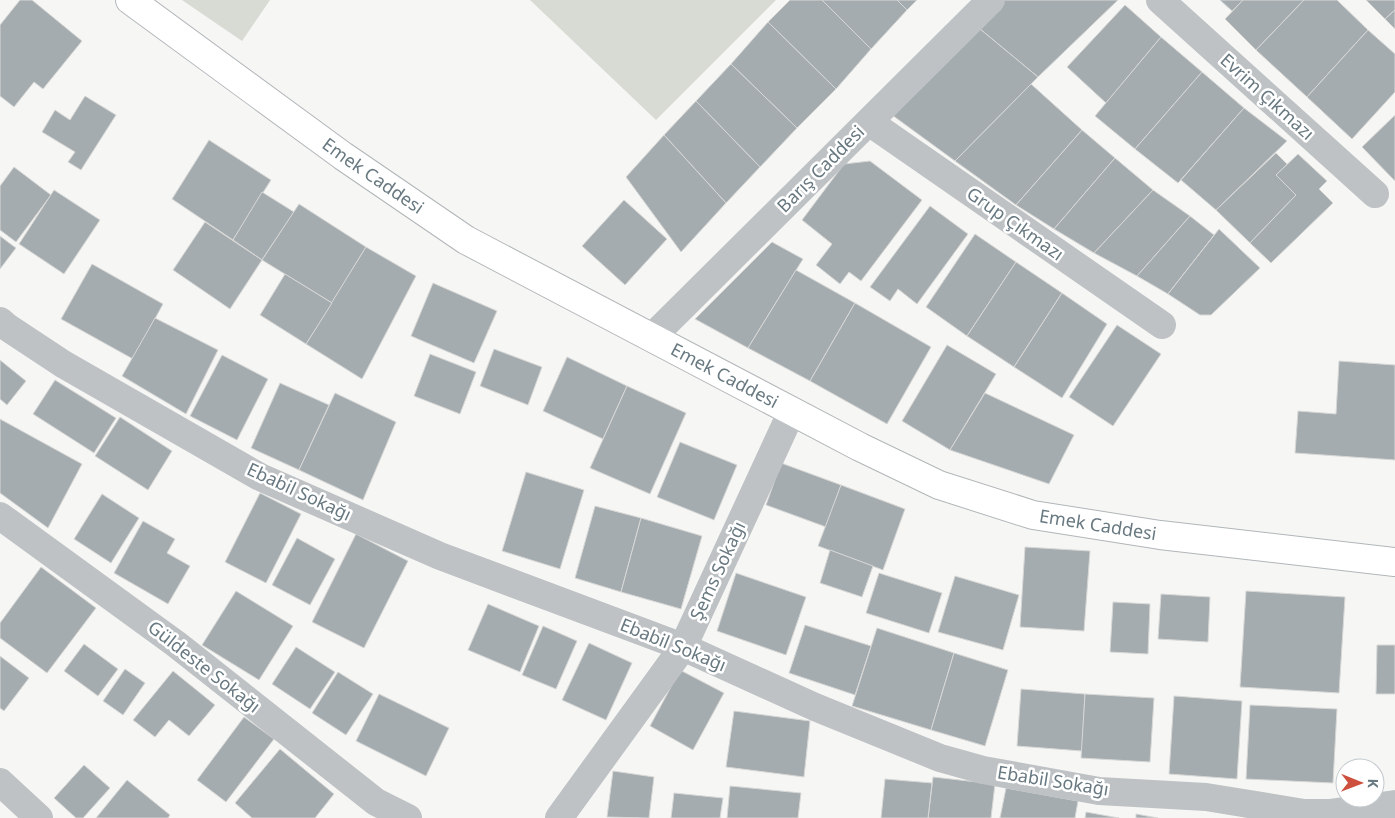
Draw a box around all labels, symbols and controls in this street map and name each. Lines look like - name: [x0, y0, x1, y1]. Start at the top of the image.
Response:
- street label: Evrim Çıkmazı: [1216, 48, 1320, 145]
- street label: Barış Caddesi: [771, 119, 869, 217]
- street label: Emek Caddesi: [318, 132, 429, 219]
- street label: Grup Çıkmazı: [962, 181, 1069, 265]
- street label: Emek Caddesi: [667, 337, 783, 413]
- street label: Ebabil Sokağı: [243, 456, 355, 526]
- street label: Emek Caddesi: [1038, 503, 1158, 545]
- street label: Şems Sokağı: [684, 517, 750, 624]
- street label: Ebabil Sokağı: [617, 612, 730, 676]
- street label: Güldeste Sokağı: [144, 615, 266, 718]
- north arrow: [1335, 758, 1385, 808]
- street label: Ebabil Sokağı: [996, 759, 1111, 801]
- text: K: [1364, 778, 1383, 789]

